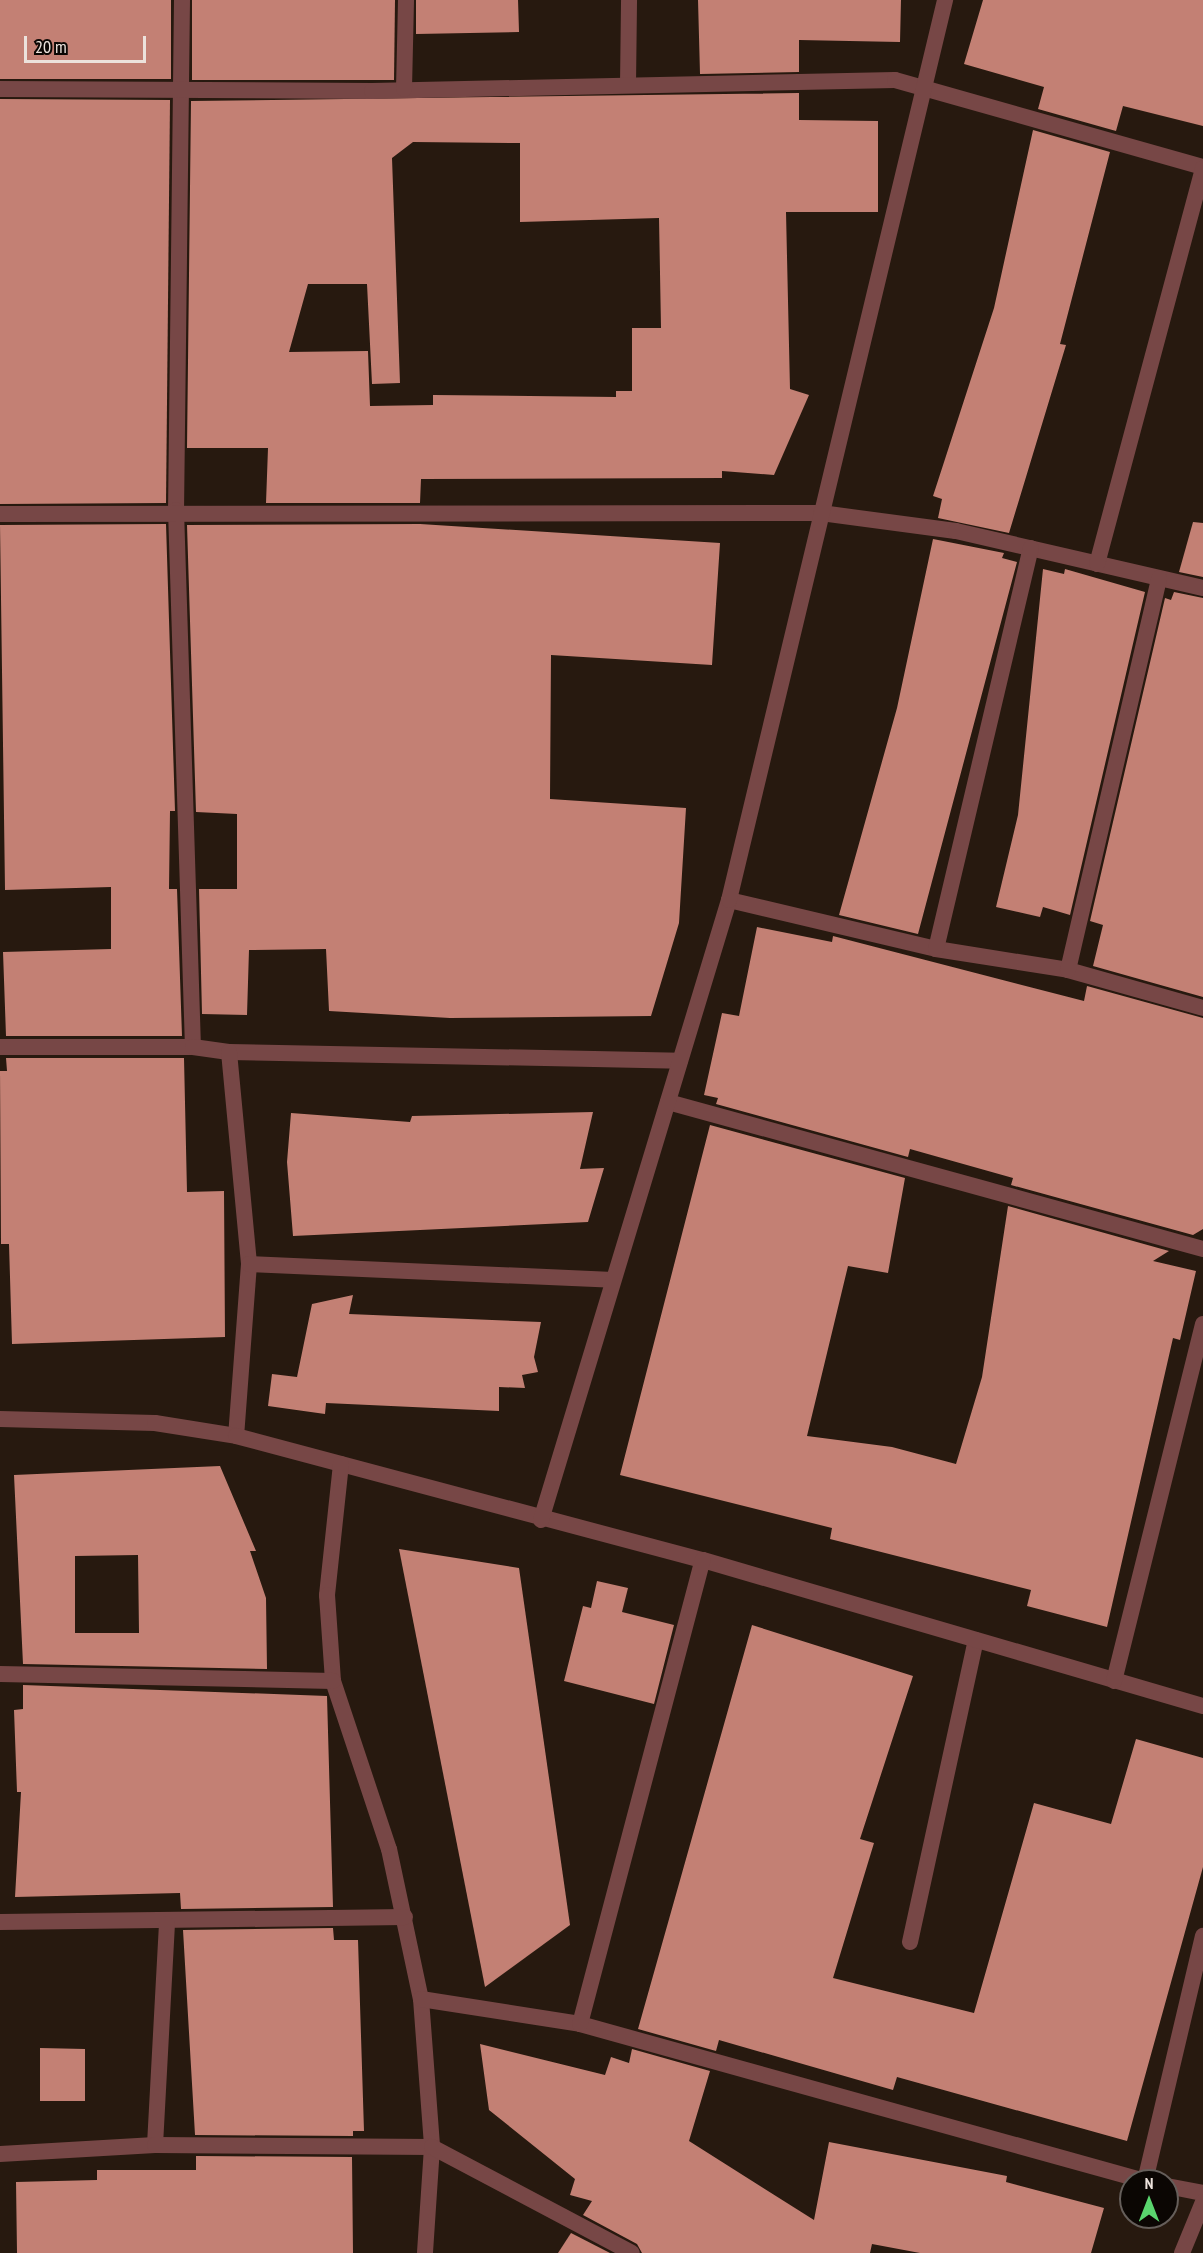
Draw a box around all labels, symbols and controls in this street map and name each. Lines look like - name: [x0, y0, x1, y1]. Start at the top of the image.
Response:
- scale bar: [27, 24, 148, 62]
- text: 20 m: [35, 35, 67, 58]
- north arrow: [1119, 2169, 1179, 2229]
- text: N: [1145, 2173, 1153, 2193]

